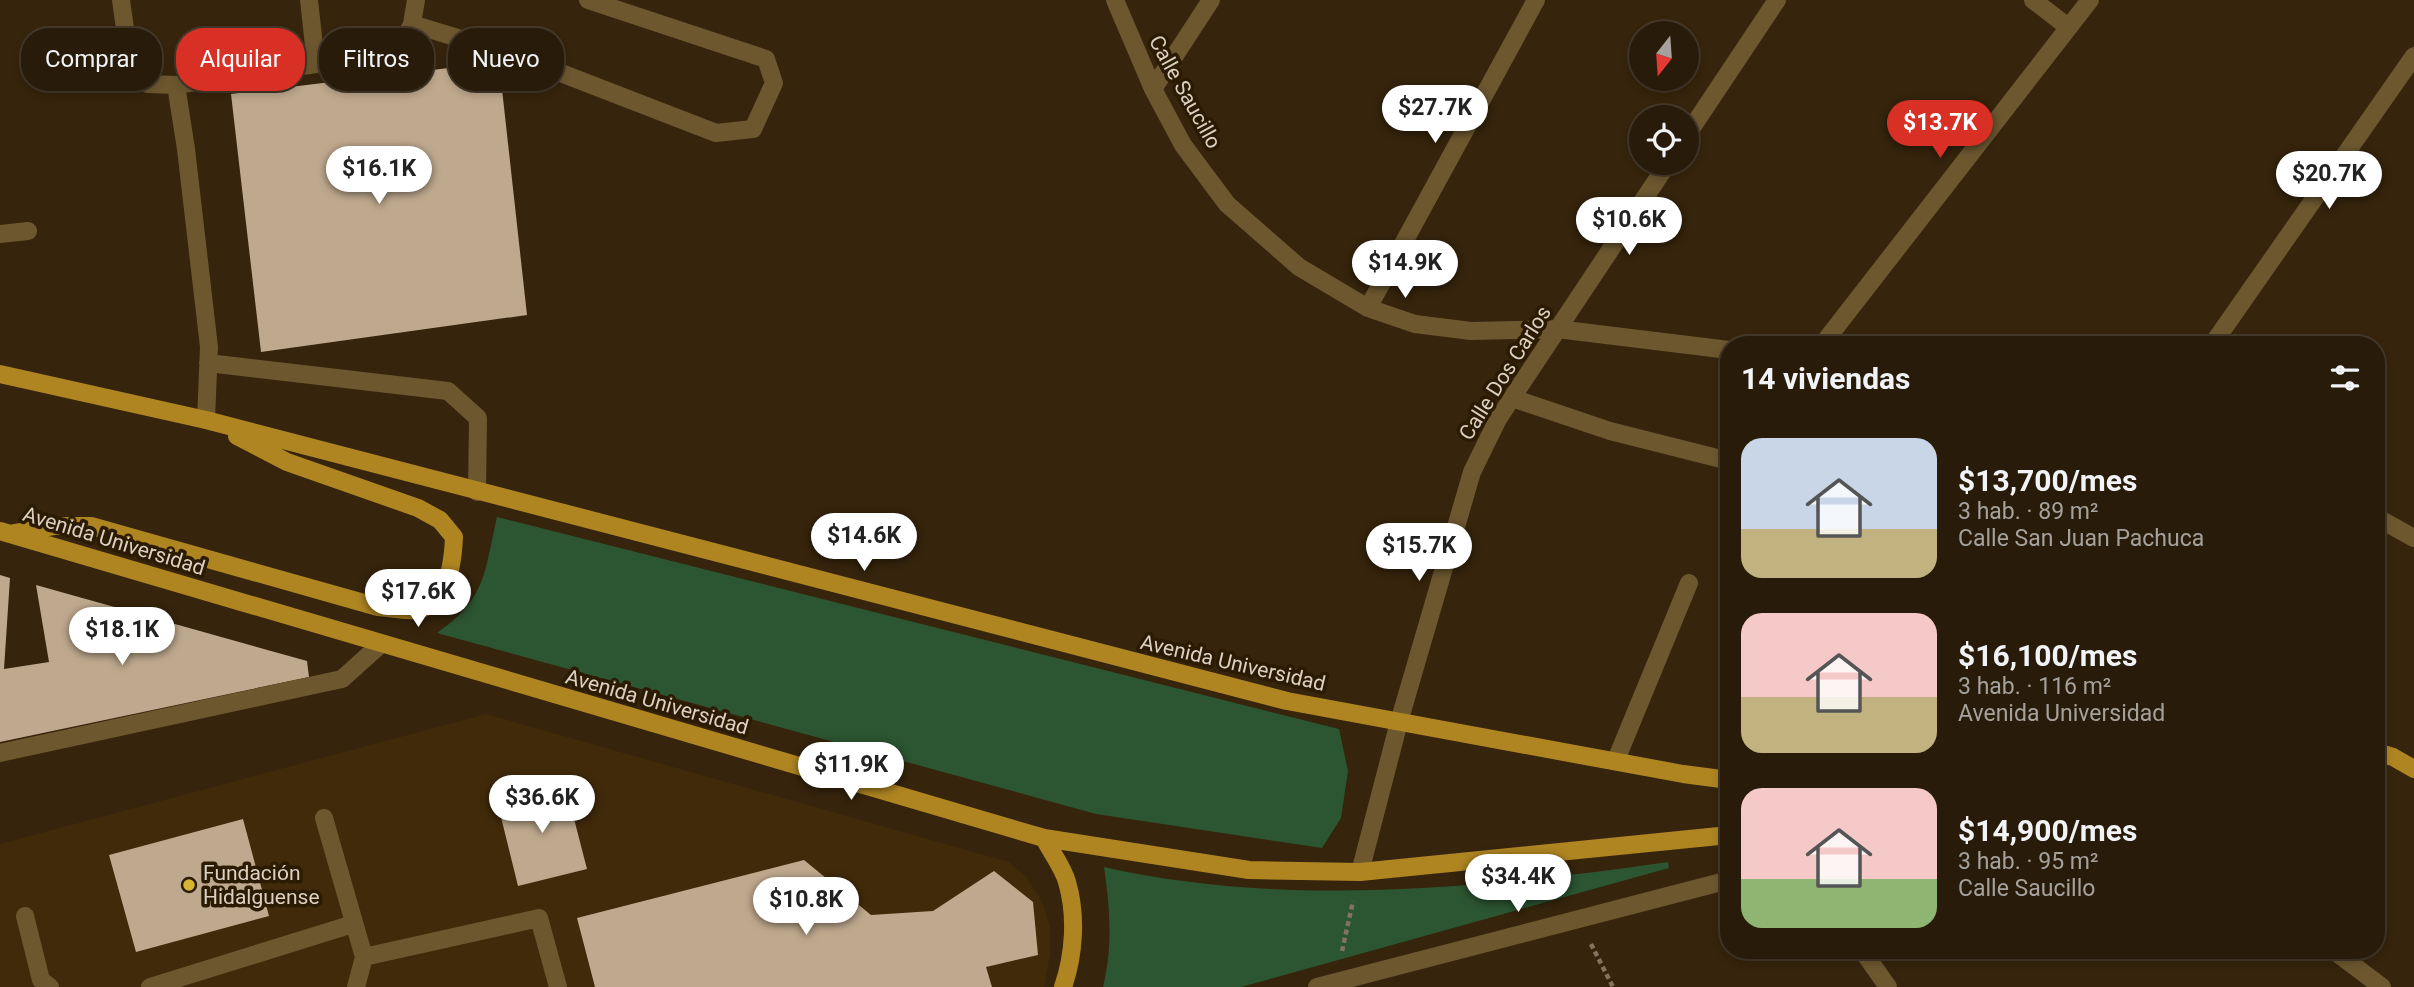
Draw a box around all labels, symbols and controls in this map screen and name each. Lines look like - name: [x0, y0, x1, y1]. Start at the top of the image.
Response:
- north arrow: [1629, 21, 1699, 91]
- map controls: [1629, 21, 1699, 175]
- chip: Comprar: [21, 28, 162, 91]
- chip: Alquilar: [176, 28, 305, 91]
- chip: Filtros: [319, 28, 434, 91]
- chip: Nuevo: [448, 28, 564, 91]
- street label: Calle Saucillo: [1144, 31, 1226, 153]
- pin: $27.7K: [1378, 86, 1492, 145]
- text: $27.7K: [1398, 94, 1472, 121]
- pin: $13.7K: [1883, 100, 1997, 160]
- button: locate: [1629, 105, 1699, 175]
- text: $13.7K: [1903, 109, 1977, 136]
- pin: $16.1K: [322, 146, 436, 206]
- pin: $20.7K: [2272, 152, 2386, 211]
- text: $16.1K: [342, 155, 416, 182]
- text: $20.7K: [2292, 160, 2366, 187]
- pin: $10.6K: [1572, 198, 1686, 257]
- text: $10.6K: [1592, 206, 1666, 233]
- pin: $14.9K: [1348, 240, 1462, 300]
- text: $14.9K: [1368, 249, 1442, 276]
- street label: Calle Dos Carlos: [1454, 302, 1556, 444]
- icon: filters: [2326, 359, 2364, 397]
- text: 14 viviendas: [1741, 361, 1911, 396]
- text: $13,700/mes: [1958, 463, 2137, 498]
- icon: home: [1797, 466, 1881, 550]
- text: 3 hab. · 89 m²: [1958, 498, 2098, 525]
- street label: Avenida Universidad: [20, 502, 208, 580]
- pin: $14.6K: [807, 514, 921, 573]
- text: $14.6K: [827, 522, 901, 549]
- pin: $15.7K: [1362, 524, 1476, 583]
- text: Calle San Juan Pachuca: [1958, 525, 2204, 552]
- text: $15.7K: [1382, 532, 1456, 559]
- pin: $17.6K: [361, 570, 475, 629]
- text: $17.6K: [381, 578, 455, 605]
- pin: $18.1K: [65, 608, 179, 667]
- text: $18.1K: [85, 616, 159, 643]
- street label: Avenida Universidad: [1138, 630, 1328, 696]
- text: $16,100/mes: [1958, 638, 2137, 673]
- icon: home: [1797, 641, 1881, 725]
- street label: Avenida Universidad: [563, 664, 751, 740]
- text: 3 hab. · 116 m²: [1958, 673, 2111, 700]
- text: Avenida Universidad: [1958, 700, 2165, 727]
- pin: $11.9K: [794, 742, 908, 802]
- text: $11.9K: [814, 751, 888, 778]
- pin: $36.6K: [485, 776, 599, 835]
- text: $36.6K: [505, 784, 579, 811]
- text: $14,900/mes: [1958, 813, 2137, 848]
- icon: home: [1797, 816, 1881, 900]
- text: 3 hab. · 95 m²: [1958, 848, 2098, 875]
- pin: $34.4K: [1461, 855, 1575, 914]
- place label: Fundación Hidalguense: [203, 861, 320, 909]
- text: $34.4K: [1481, 863, 1555, 890]
- text: Calle Saucillo: [1958, 875, 2095, 902]
- marker: Fundación Hidalguense: [181, 877, 197, 893]
- pin: $10.8K: [749, 878, 863, 937]
- text: $10.8K: [769, 886, 843, 913]

